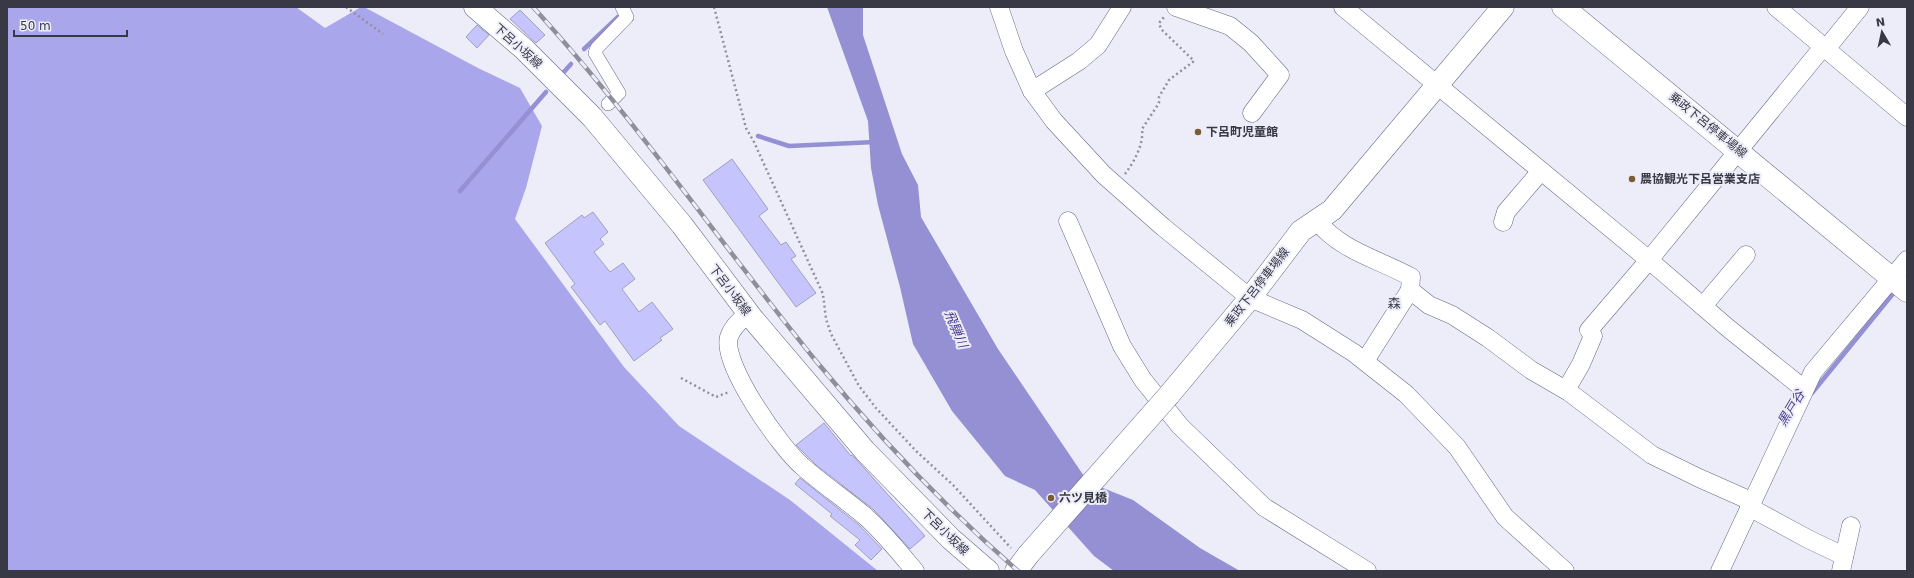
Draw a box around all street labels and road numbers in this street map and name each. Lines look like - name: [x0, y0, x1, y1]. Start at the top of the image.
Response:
- street label: 下呂小坂線: [491, 21, 545, 71]
- street label: 乗政下呂停車場線: [1666, 89, 1750, 161]
- street label: 乗政下呂停車場線: [1222, 245, 1292, 329]
- street label: 下呂小坂線: [706, 262, 754, 318]
- street label: 下呂小坂線: [919, 506, 971, 558]

